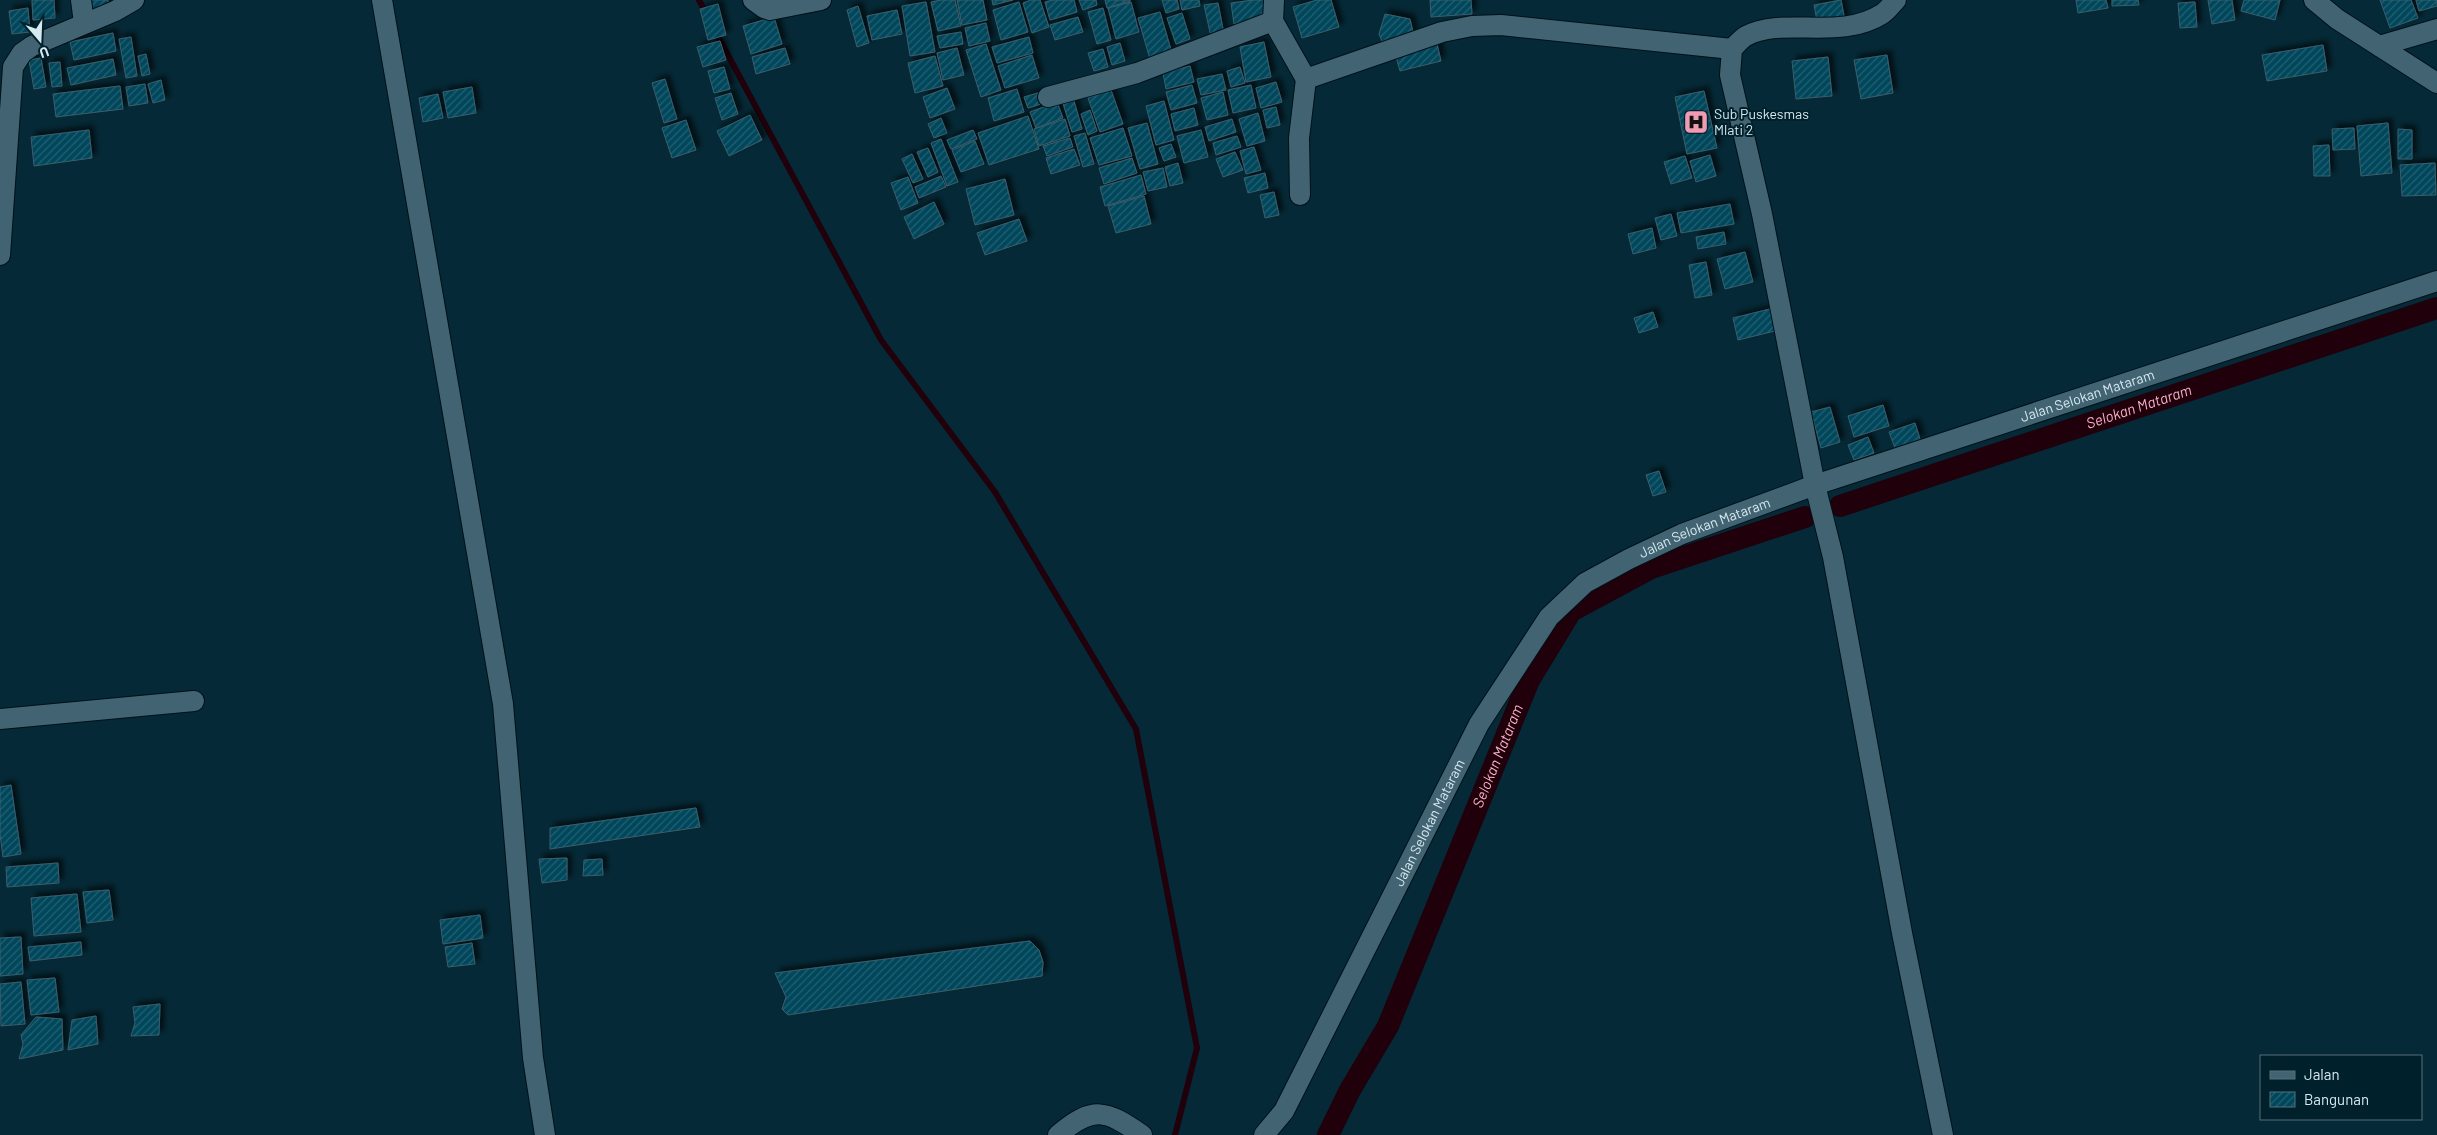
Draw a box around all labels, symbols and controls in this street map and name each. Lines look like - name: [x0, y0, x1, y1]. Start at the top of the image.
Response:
- north arrow: [15, 15, 65, 65]
- text: U: [37, 43, 51, 62]
- place label: Sub Puskesmas Mlati 2: [1714, 105, 1809, 138]
- hospital icon: Sub Puskesmas Mlati 2: [1683, 109, 1709, 135]
- street label: Jalan Selokan Mataram: [2018, 366, 2156, 426]
- water label: Selokan Mataram: [2083, 381, 2193, 433]
- street label: Jalan Selokan Mataram: [1636, 493, 1772, 561]
- water label: Selokan Mataram: [1468, 701, 1526, 810]
- street label: Jalan Selokan Mataram: [1390, 756, 1468, 889]
- legend: [2260, 1055, 2422, 1120]
- text: Jalan: [2304, 1065, 2340, 1083]
- text: Bangunan: [2304, 1090, 2369, 1108]

